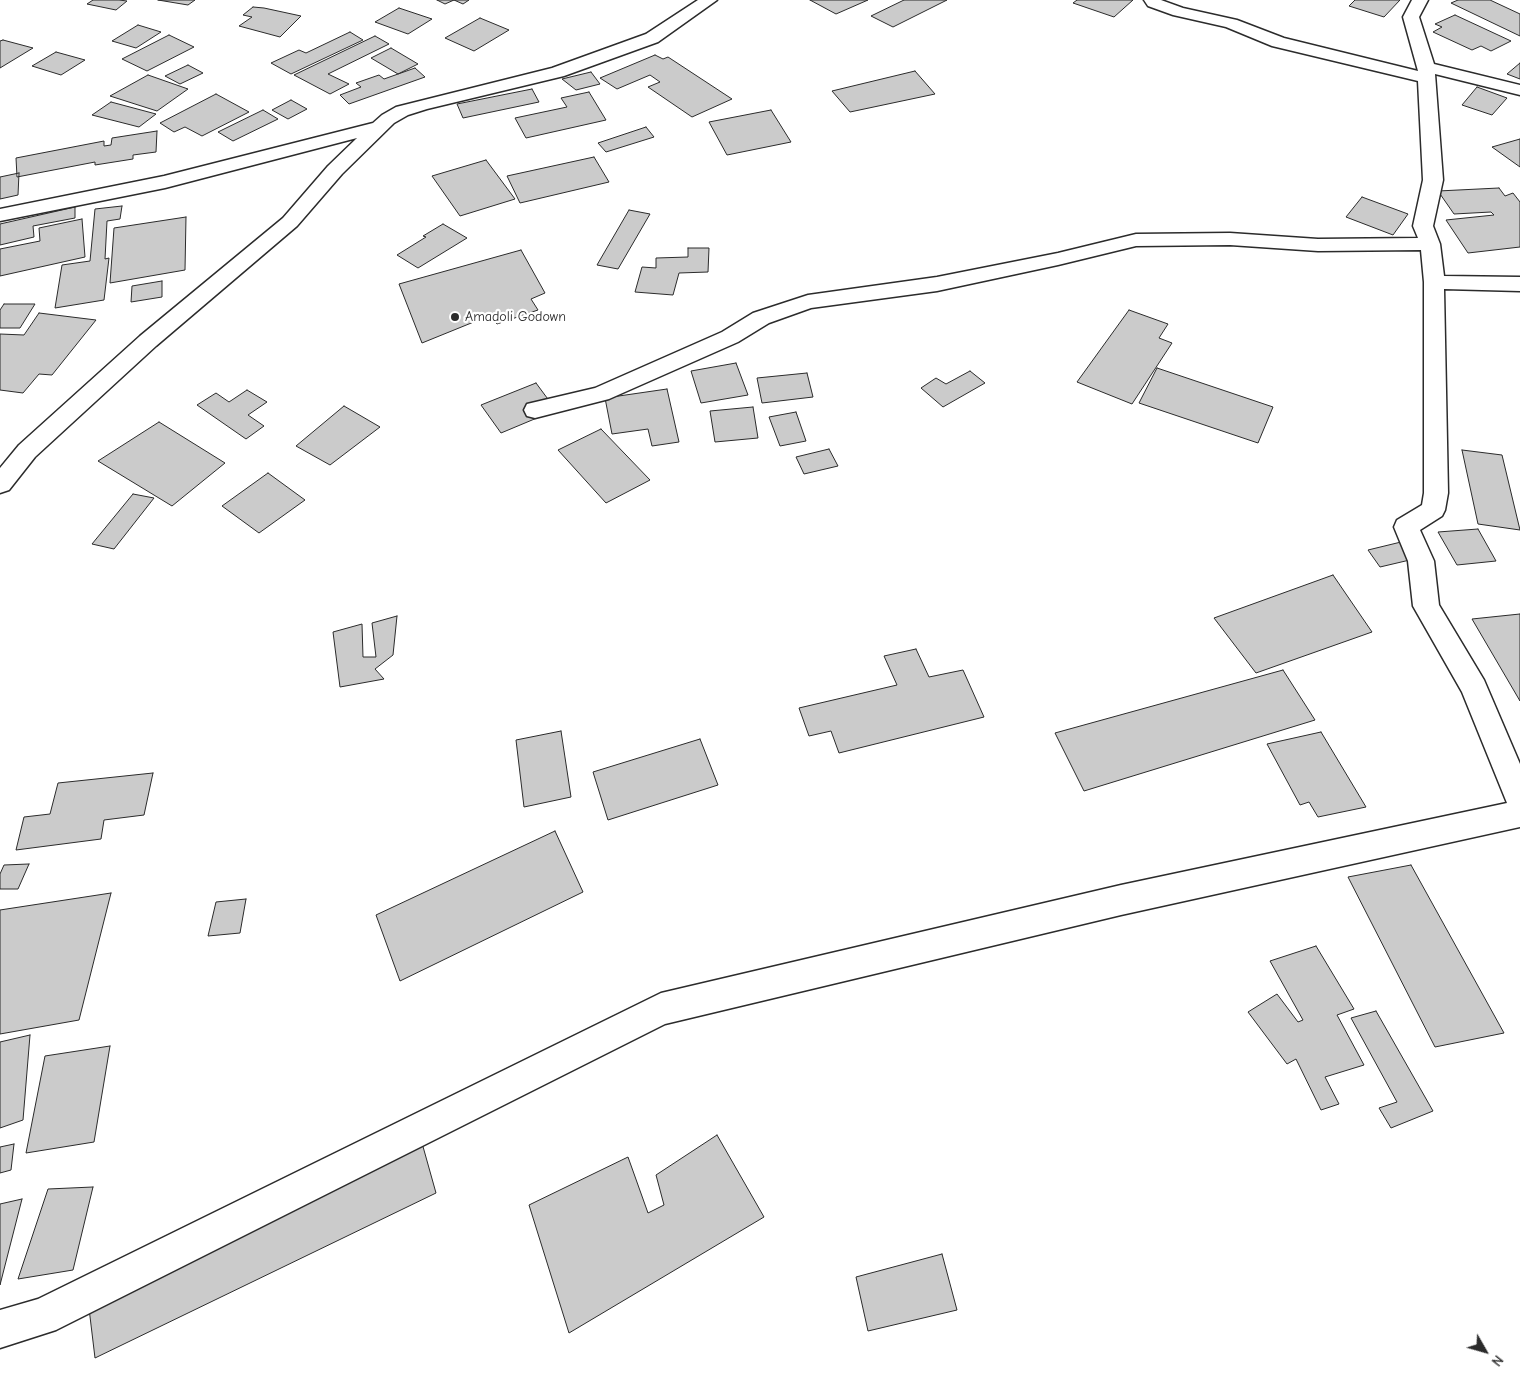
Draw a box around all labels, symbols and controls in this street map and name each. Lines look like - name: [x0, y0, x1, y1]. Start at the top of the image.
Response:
- place label: Amadoli Godown: [465, 309, 566, 325]
- marker: Amadoli Godown: [449, 311, 461, 323]
- north arrow: [1460, 1326, 1510, 1376]
- text: N: [1488, 1352, 1507, 1369]

